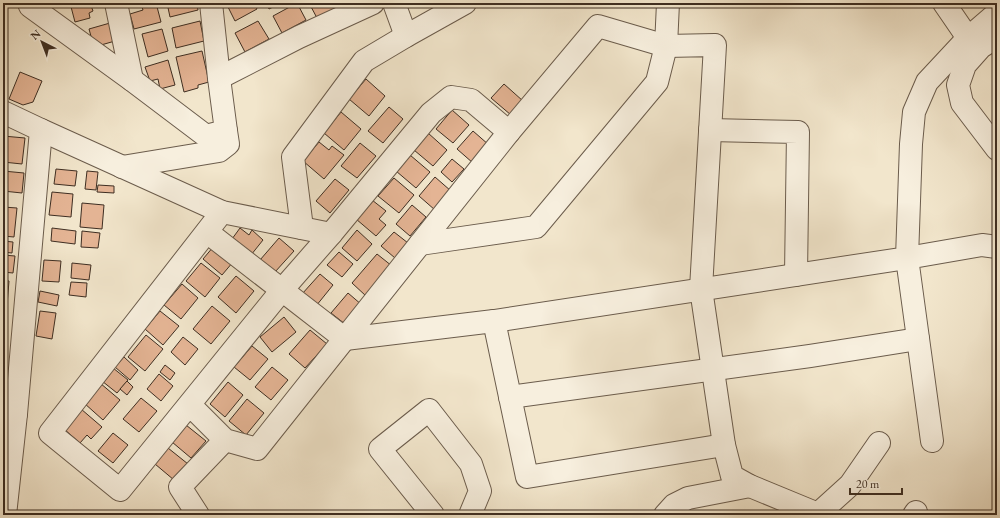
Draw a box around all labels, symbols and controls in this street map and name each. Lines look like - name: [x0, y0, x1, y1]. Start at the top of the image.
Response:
- north arrow: [22, 22, 62, 62]
- text: N: [27, 26, 43, 43]
- scale bar: [850, 470, 902, 496]
- text: 20 m: [856, 476, 880, 492]

